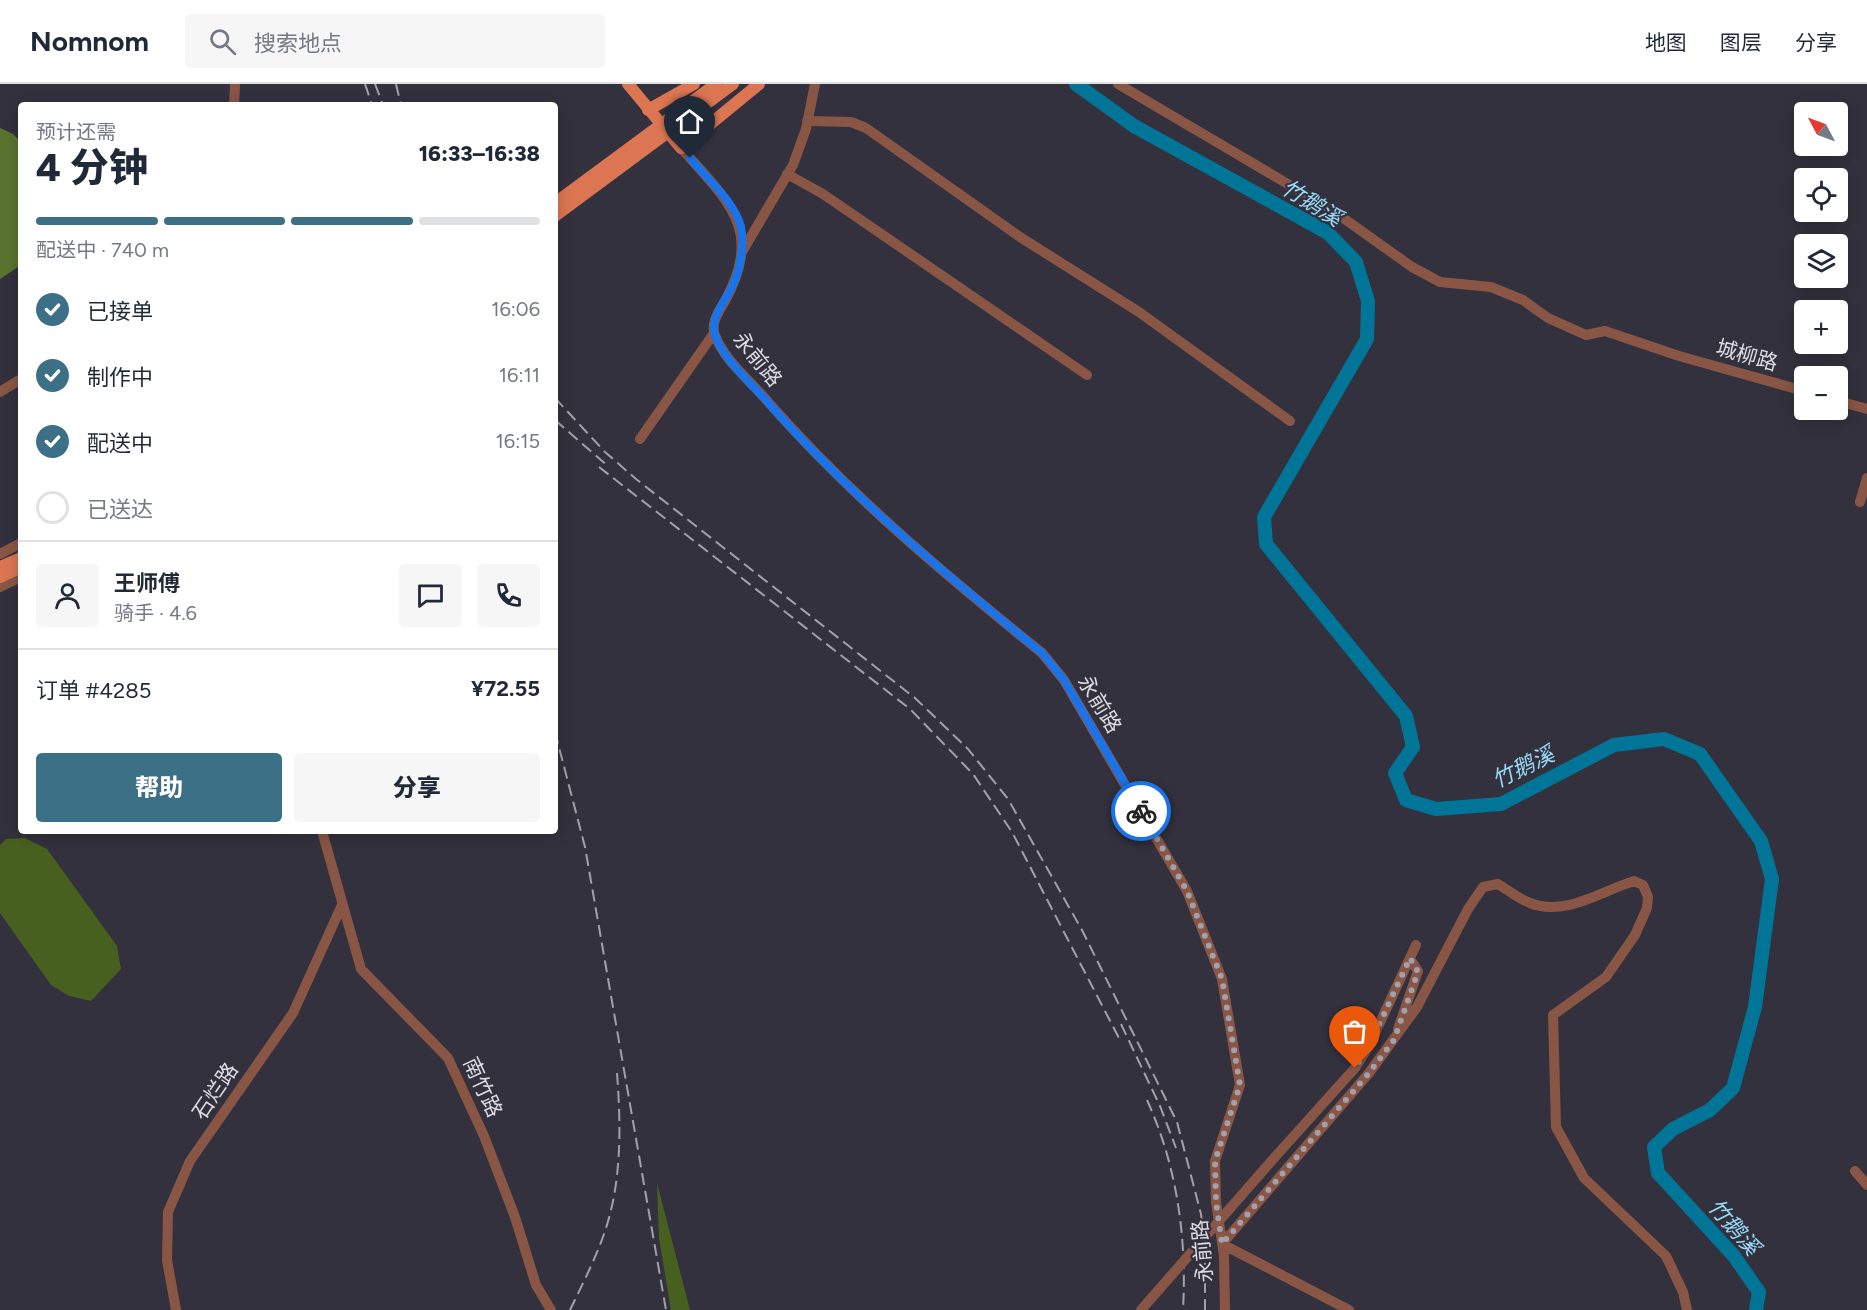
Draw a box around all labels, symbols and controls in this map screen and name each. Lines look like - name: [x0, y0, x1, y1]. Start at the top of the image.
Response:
- search box: [185, 14, 605, 68]
- text: Nomnom: [30, 24, 149, 58]
- icon: search: [206, 25, 239, 58]
- text: 搜索地点: [254, 30, 342, 57]
- text: 地图: [1645, 30, 1687, 55]
- text: 图层: [1720, 30, 1762, 55]
- text: 分享: [1795, 30, 1837, 55]
- pin: [664, 96, 715, 158]
- north arrow: [1794, 102, 1848, 156]
- map controls: [1794, 102, 1848, 420]
- icon: home: [673, 105, 706, 138]
- text: 预计还需: [36, 120, 116, 144]
- text: 16:33–16:38: [419, 140, 540, 167]
- text: 4 分钟: [36, 144, 148, 191]
- button: locate: [1794, 168, 1848, 222]
- water label: 竹鹅溪: [1277, 174, 1349, 233]
- button: layers: [1794, 234, 1848, 288]
- text: 配送中 · 740 m: [36, 238, 169, 262]
- icon: check: [36, 293, 69, 326]
- text: 16:06: [491, 297, 540, 321]
- text: 已接单: [87, 298, 153, 325]
- button: +: [1794, 300, 1848, 354]
- street label: 永前路: [728, 327, 788, 391]
- street label: 城柳路: [1713, 334, 1781, 376]
- icon: check: [36, 359, 69, 392]
- text: 16:11: [499, 363, 540, 387]
- text: 制作中: [87, 364, 153, 391]
- button: −: [1794, 366, 1848, 420]
- icon: check: [36, 425, 69, 458]
- text: 16:15: [496, 429, 540, 453]
- text: 配送中: [87, 430, 153, 457]
- text: 已送达: [87, 496, 153, 523]
- button: person: [36, 564, 99, 627]
- button: chat: [399, 564, 462, 627]
- button: phone: [477, 564, 540, 627]
- text: 王师傅: [114, 570, 180, 597]
- text: 骑手 · 4.6: [114, 601, 197, 625]
- street label: 永前路: [1073, 671, 1127, 737]
- text: ¥72.55: [471, 675, 540, 702]
- text: 订单 #4285: [36, 677, 151, 704]
- water label: 竹鹅溪: [1487, 740, 1560, 794]
- button: 帮助: [36, 753, 282, 822]
- button: 分享: [294, 753, 540, 822]
- courier: [1111, 781, 1171, 841]
- icon: bike: [1125, 795, 1158, 828]
- pin: [1329, 1006, 1380, 1068]
- icon: bag: [1338, 1015, 1371, 1048]
- street label: 南竹路: [458, 1053, 508, 1121]
- street label: 石烂路: [187, 1058, 243, 1124]
- water label: 竹鹅溪: [1702, 1193, 1767, 1262]
- street label: 永前路: [1187, 1219, 1217, 1283]

